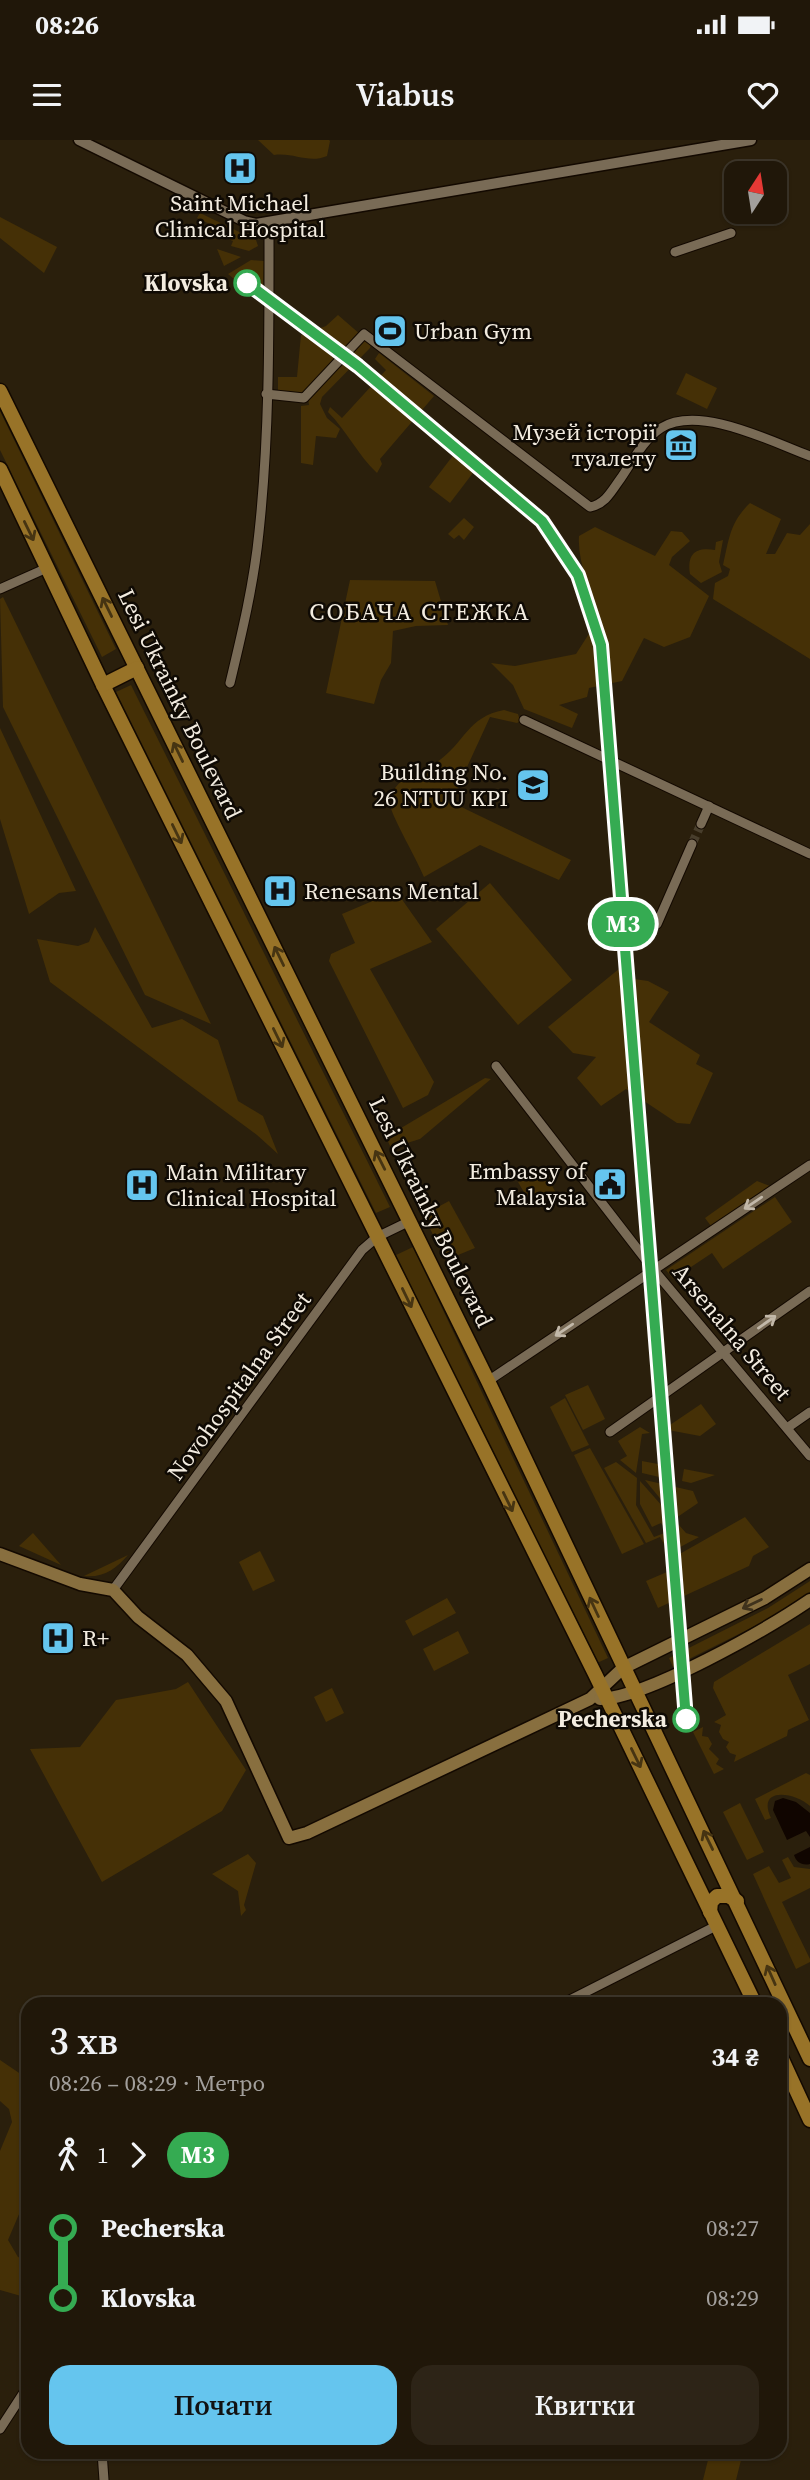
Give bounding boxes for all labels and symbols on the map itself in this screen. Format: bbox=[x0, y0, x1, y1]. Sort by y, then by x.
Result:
hospital icon: Saint Michael Clinical Hospital bbox=[221, 149, 259, 187]
north arrow bbox=[724, 161, 788, 224]
place label: Saint Michael Clinical Hospital bbox=[155, 187, 325, 245]
place label: Klovska bbox=[144, 267, 229, 299]
marker: Klovska bbox=[234, 270, 260, 296]
sports icon: Urban Gym bbox=[371, 312, 409, 350]
place label: Urban Gym bbox=[414, 315, 532, 347]
place label: Музей історії туалету bbox=[513, 416, 657, 474]
museum icon: Музей історії туалету bbox=[662, 426, 700, 464]
one-way arrow bbox=[24, 520, 37, 541]
street label: Lesi Ukrainky Boulevard bbox=[110, 583, 250, 825]
district label: СОБАЧА СТЕЖКА bbox=[309, 595, 531, 628]
one-way arrow bbox=[100, 597, 113, 618]
one-way arrow bbox=[171, 742, 184, 763]
place label: Building No. 26 NTUU KPI bbox=[374, 756, 508, 814]
school or university icon: Building No. 26 NTUU KPI bbox=[514, 766, 552, 804]
one-way arrow bbox=[170, 823, 184, 844]
hospital icon: Renesans Mental bbox=[261, 872, 299, 910]
place label: Renesans Mental bbox=[304, 875, 479, 907]
line badge: M3 bbox=[592, 901, 654, 947]
one-way arrow bbox=[271, 946, 285, 967]
one-way arrow bbox=[271, 1027, 285, 1048]
street label: Lesi Ukrainky Boulevard bbox=[361, 1091, 501, 1333]
one-way arrow bbox=[372, 1150, 386, 1171]
place label: Embassy of Malaysia bbox=[469, 1155, 588, 1213]
place label: Main Military Clinical Hospital bbox=[166, 1156, 337, 1214]
public building icon: Embassy of Malaysia bbox=[591, 1165, 629, 1203]
hospital icon: Main Military Clinical Hospital bbox=[123, 1166, 161, 1204]
one-way arrow bbox=[744, 1195, 763, 1210]
street label: Arsenalna Street bbox=[665, 1257, 799, 1408]
street label: Novohospitalna Street bbox=[160, 1285, 319, 1487]
one-way arrow bbox=[401, 1287, 415, 1308]
one-way arrow bbox=[757, 1315, 776, 1329]
one-way arrow bbox=[555, 1323, 574, 1337]
one-way arrow bbox=[502, 1491, 516, 1512]
one-way arrow bbox=[586, 1597, 600, 1618]
one-way arrow bbox=[742, 1598, 763, 1611]
hospital icon: R+ bbox=[39, 1619, 77, 1657]
place label: R+ bbox=[82, 1622, 109, 1654]
place label: Pecherska bbox=[558, 1703, 668, 1735]
marker: Pecherska bbox=[673, 1706, 699, 1732]
one-way arrow bbox=[630, 1747, 643, 1768]
one-way arrow bbox=[700, 1830, 714, 1851]
one-way arrow bbox=[764, 1965, 777, 1986]

